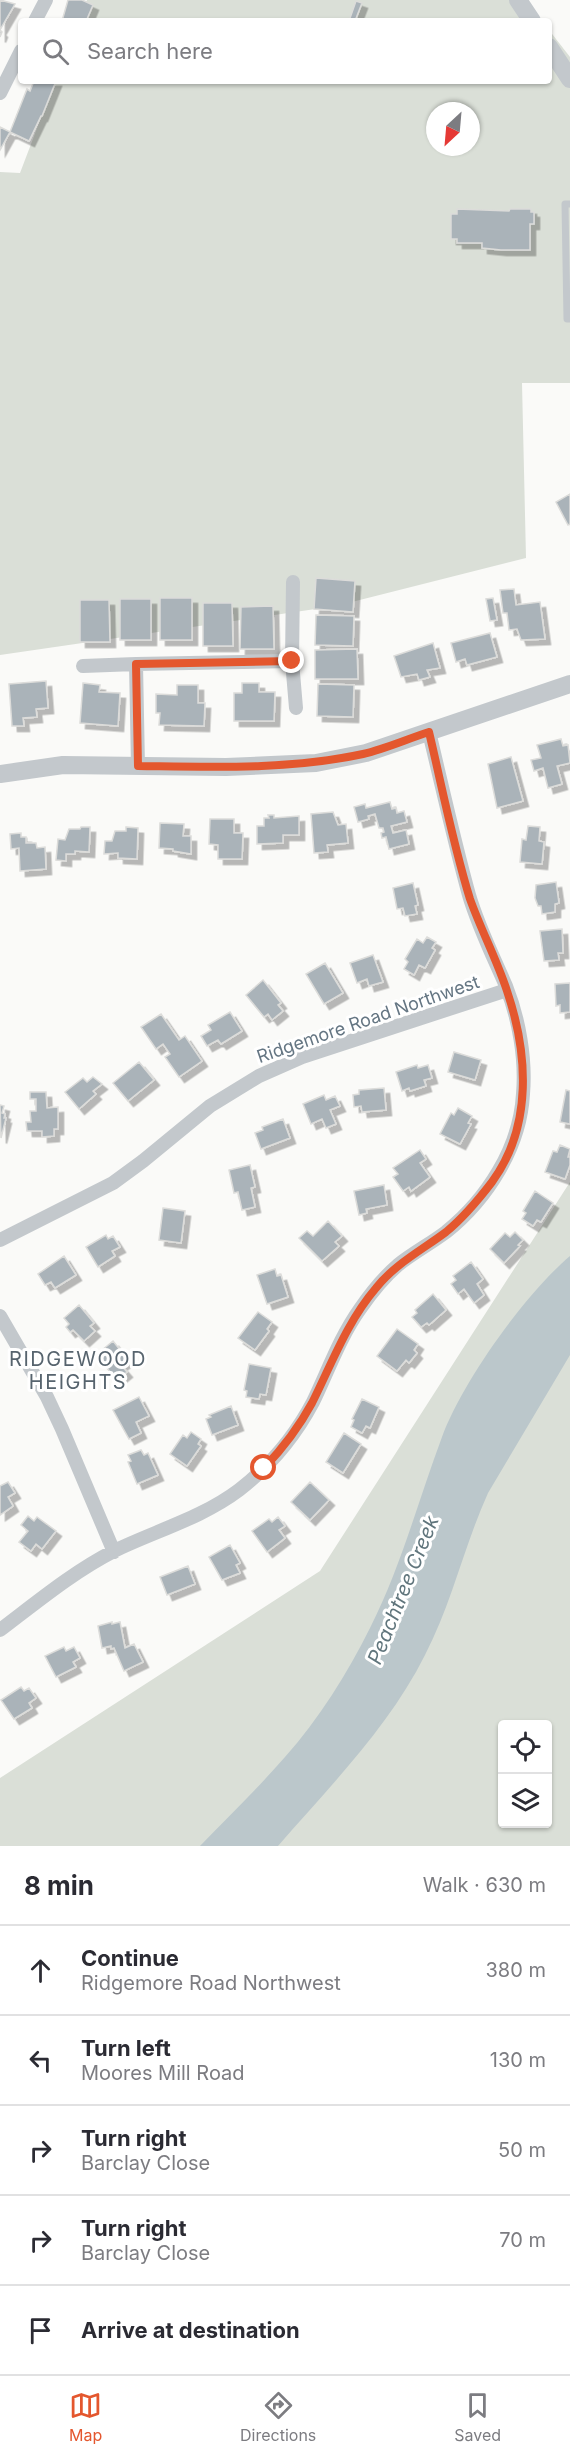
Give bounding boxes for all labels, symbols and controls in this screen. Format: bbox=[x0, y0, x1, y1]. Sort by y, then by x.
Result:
search box bbox=[18, 18, 552, 84]
icon: search bbox=[39, 35, 72, 68]
text: Search here bbox=[87, 38, 213, 64]
north arrow bbox=[426, 102, 480, 156]
route end bbox=[278, 647, 304, 673]
street label: Ridgemore Road Northwest bbox=[254, 971, 482, 1067]
district label: RIDGEWOOD HEIGHTS bbox=[9, 1347, 147, 1394]
route start bbox=[250, 1454, 276, 1480]
water label: Peachtree Creek bbox=[362, 1511, 444, 1668]
map controls bbox=[498, 1720, 552, 1828]
button: locate bbox=[498, 1720, 552, 1774]
button: layers bbox=[498, 1774, 552, 1828]
text: 8 min bbox=[24, 1870, 94, 1901]
text: Walk · 630 m bbox=[423, 1873, 546, 1897]
text: Continue bbox=[81, 1945, 179, 1971]
icon: ahead bbox=[24, 1954, 57, 1987]
text: 380 m bbox=[486, 1958, 546, 1982]
text: Ridgemore Road Northwest bbox=[81, 1971, 341, 1995]
text: Turn left bbox=[81, 2035, 171, 2061]
icon: left bbox=[24, 2044, 57, 2077]
text: 130 m bbox=[490, 2048, 546, 2072]
text: Moores Mill Road bbox=[81, 2061, 245, 2085]
text: Turn right bbox=[81, 2125, 187, 2151]
icon: right bbox=[24, 2134, 57, 2167]
text: 50 m bbox=[498, 2138, 546, 2162]
text: Barclay Close bbox=[81, 2151, 210, 2175]
text: Turn right bbox=[81, 2215, 187, 2241]
icon: right bbox=[24, 2224, 57, 2257]
text: 70 m bbox=[499, 2228, 546, 2252]
text: Barclay Close bbox=[81, 2241, 210, 2265]
icon: arrive bbox=[24, 2314, 57, 2347]
text: Arrive at destination bbox=[81, 2317, 300, 2343]
tab: Map bbox=[69, 2389, 102, 2445]
tab: Directions bbox=[240, 2389, 316, 2445]
tab: Saved bbox=[454, 2389, 501, 2445]

